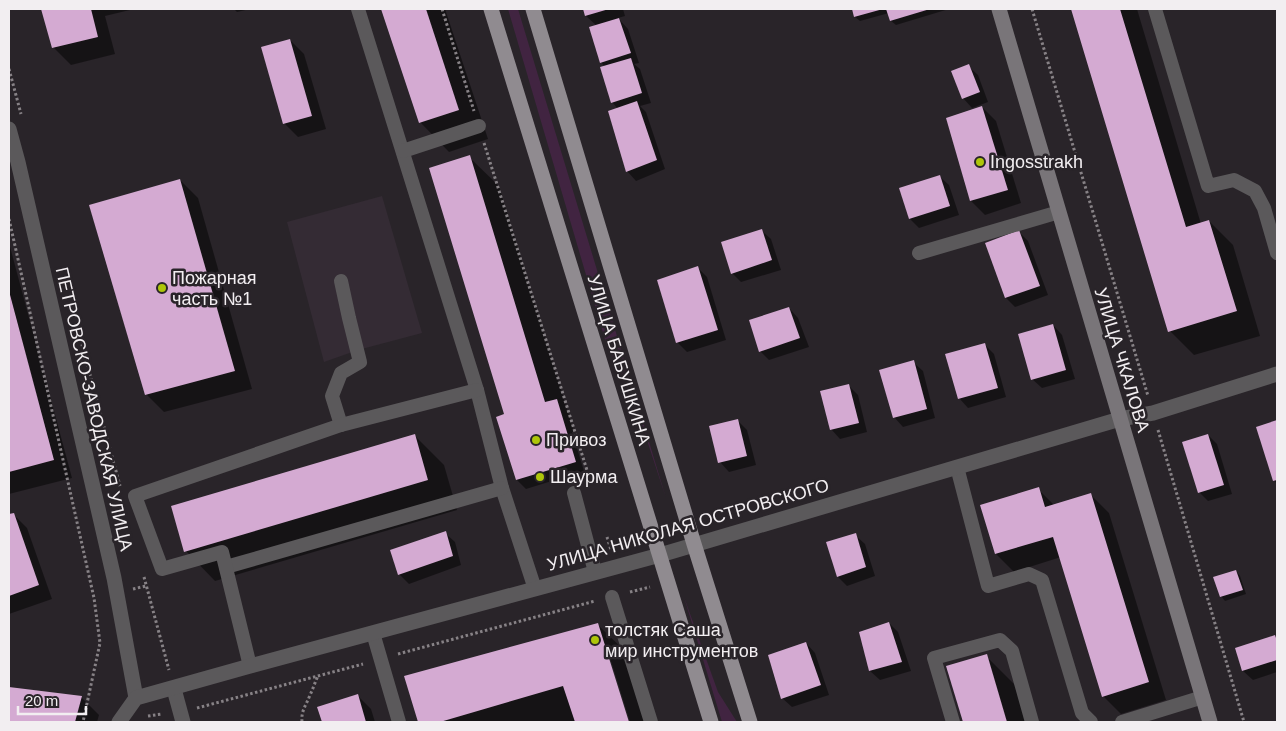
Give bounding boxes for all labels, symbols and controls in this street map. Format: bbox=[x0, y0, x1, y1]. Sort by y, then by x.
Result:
place label: Ingosstrakh bbox=[990, 152, 1083, 172]
marker: Ingosstrakh bbox=[974, 156, 986, 168]
street label: ПЕТРОВСКО-ЗАВОДСКАЯ УЛИЦА bbox=[52, 265, 136, 553]
place label: Пожарная часть №1 bbox=[172, 268, 257, 309]
street label: УЛИЦА БАБУШКИНА bbox=[584, 272, 654, 448]
marker: Пожарная часть №1 bbox=[156, 282, 168, 294]
street label: УЛИЦА ЧКАЛОВА bbox=[1091, 285, 1153, 435]
place label: Привоз bbox=[546, 430, 606, 450]
marker: Привоз bbox=[530, 434, 542, 446]
place label: Шаурма bbox=[550, 467, 618, 487]
marker: Шаурма bbox=[534, 471, 546, 483]
street label: УЛИЦА НИКОЛАЯ ОСТРОВСКОГО bbox=[545, 475, 831, 575]
place label: толстяк Саша мир инструментов bbox=[605, 620, 758, 661]
marker: толстяк Саша мир инструментов bbox=[589, 634, 601, 646]
scale bar bbox=[18, 684, 85, 716]
text: 20 m bbox=[25, 692, 58, 709]

